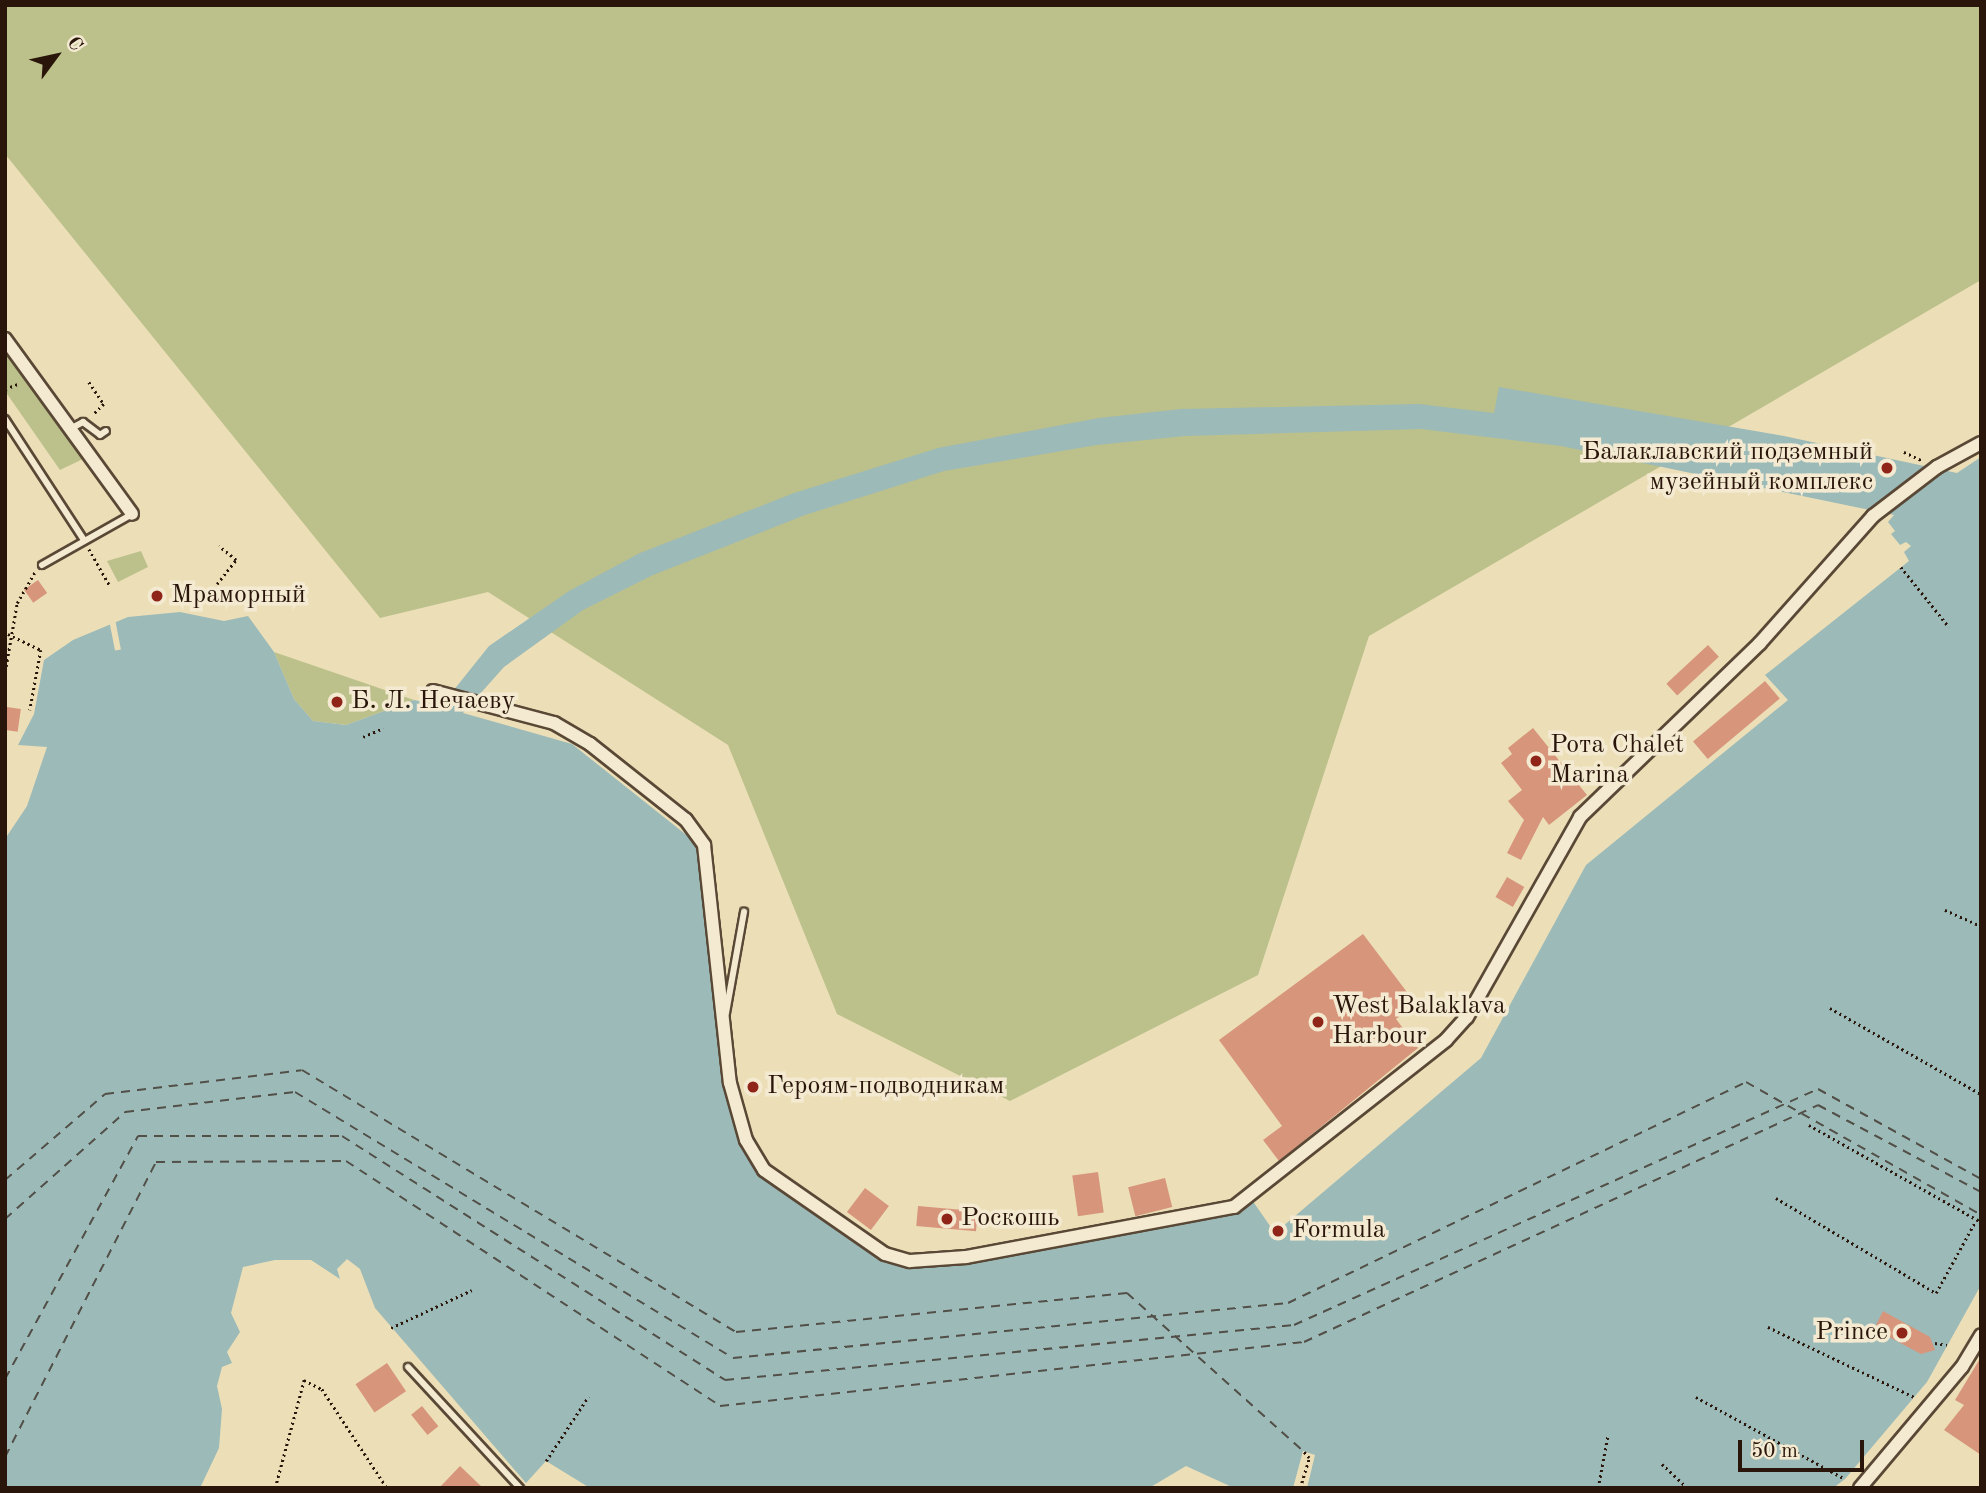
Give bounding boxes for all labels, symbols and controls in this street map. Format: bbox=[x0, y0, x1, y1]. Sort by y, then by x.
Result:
north arrow bbox=[21, 21, 91, 91]
text: С bbox=[63, 34, 85, 55]
place label: Балаклавский подземный музейный комплекс bbox=[1582, 437, 1873, 498]
marker: Балаклавский подземный музейный комплекс bbox=[1879, 460, 1895, 476]
place label: Мраморный bbox=[171, 580, 306, 612]
marker: Мраморный bbox=[149, 588, 165, 604]
place label: Б. Л. Нечаеву bbox=[351, 686, 515, 718]
marker: Б. Л. Нечаеву bbox=[329, 694, 345, 710]
place label: Рота Chalet Marina bbox=[1550, 730, 1684, 792]
marker: Рота Chalet Marina bbox=[1528, 753, 1544, 769]
place label: West Balaklava Harbour bbox=[1332, 991, 1506, 1052]
marker: West Balaklava Harbour bbox=[1310, 1014, 1326, 1030]
place label: Героям-подводникам bbox=[767, 1071, 1004, 1103]
marker: Героям-подводникам bbox=[745, 1079, 761, 1095]
place label: Роскошь bbox=[961, 1203, 1059, 1235]
marker: Роскошь bbox=[939, 1211, 955, 1227]
place label: Formula bbox=[1292, 1215, 1386, 1247]
marker: Formula bbox=[1270, 1223, 1286, 1239]
place label: Prince bbox=[1815, 1317, 1888, 1349]
marker: Prince bbox=[1894, 1325, 1910, 1341]
scale bar bbox=[1741, 1426, 1867, 1470]
text: 50 m bbox=[1751, 1441, 1798, 1462]

